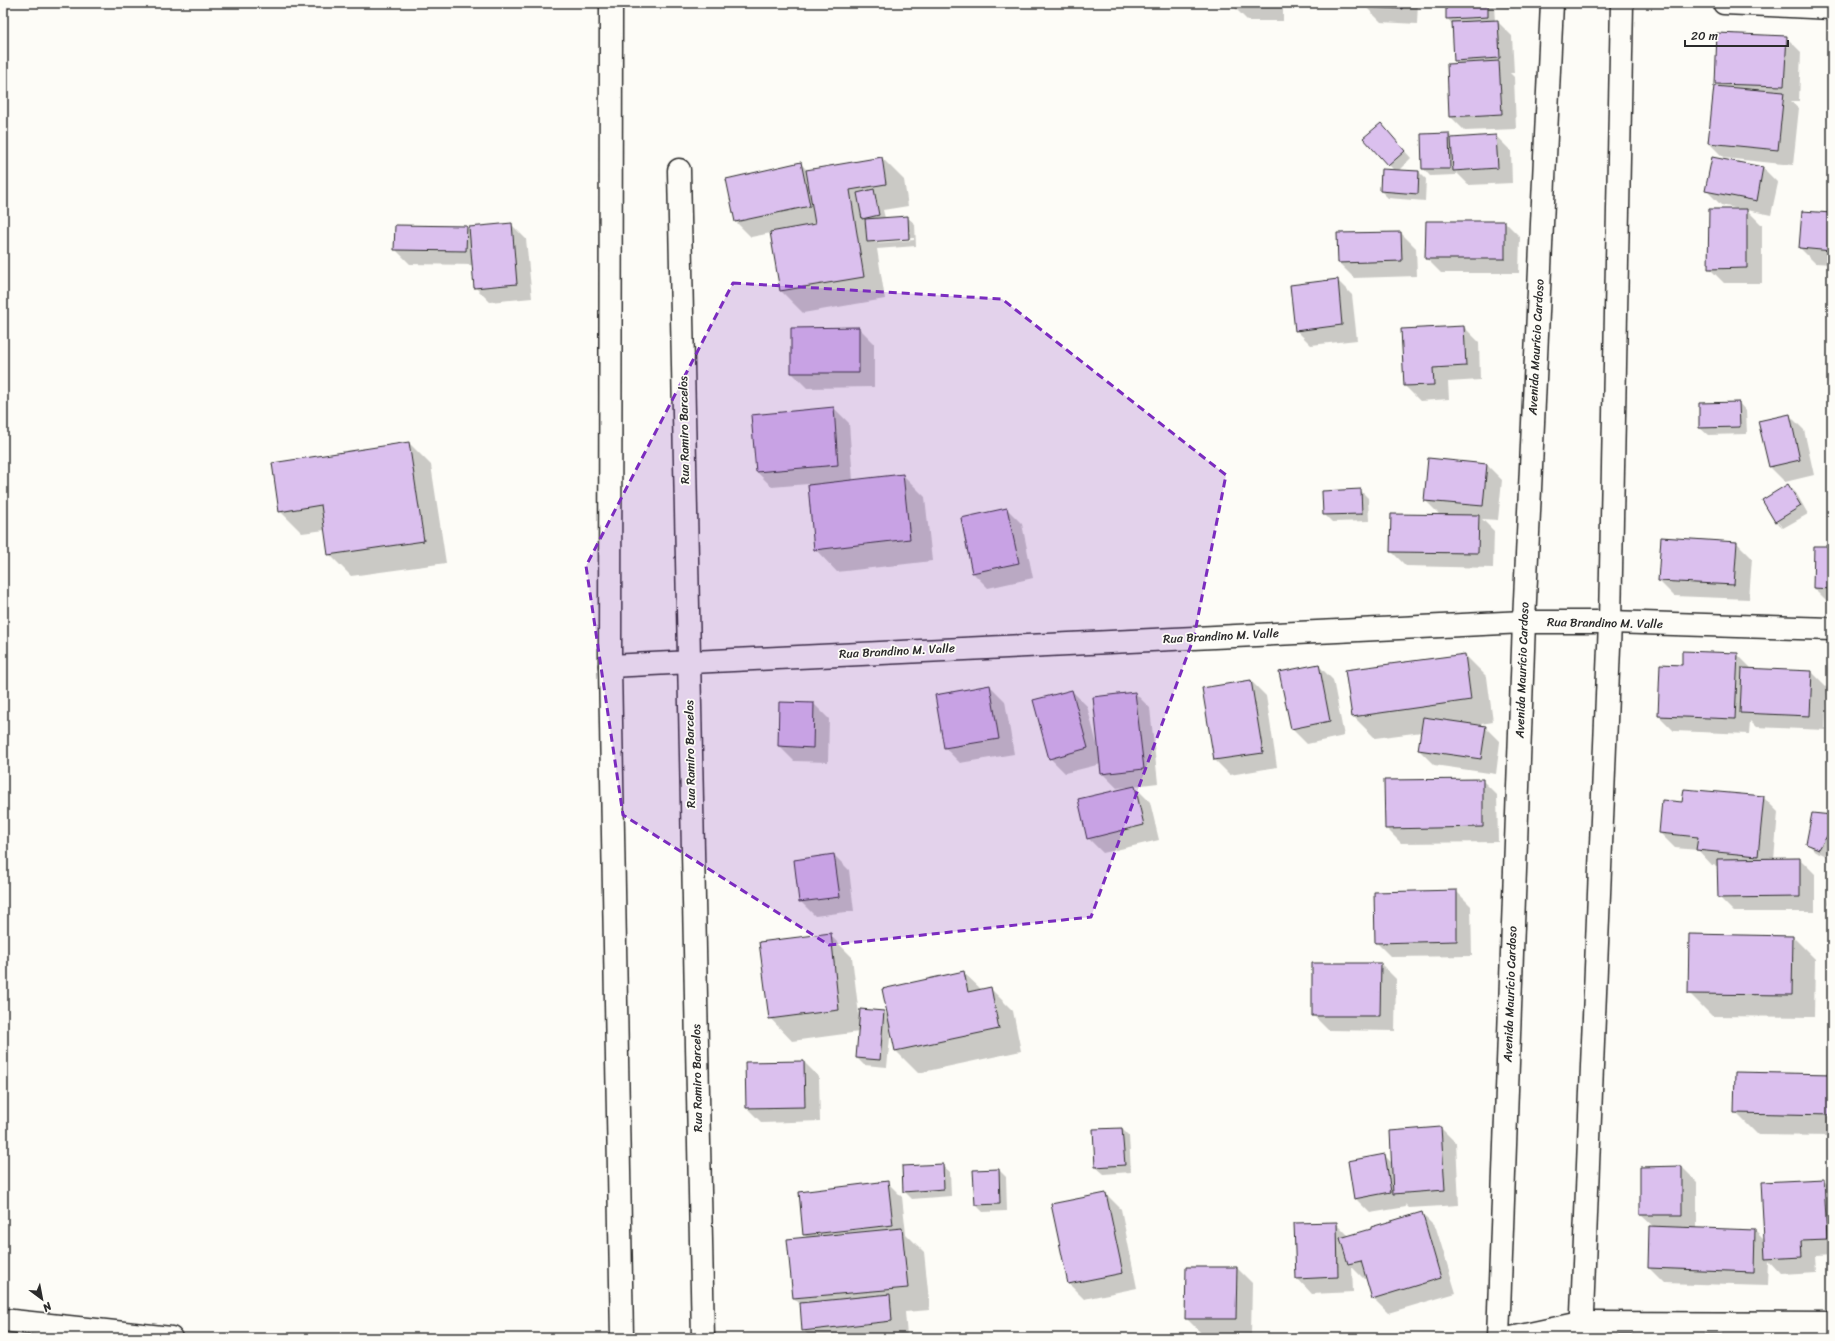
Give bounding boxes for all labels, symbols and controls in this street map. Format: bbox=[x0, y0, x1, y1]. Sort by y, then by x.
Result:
scale bar bbox=[1685, 22, 1788, 48]
text: 20 m bbox=[1691, 25, 1718, 47]
street label: Avenida Maurício Cardoso bbox=[1521, 278, 1551, 417]
street label: Rua Ramiro Barcelos bbox=[672, 376, 696, 484]
street label: Avenida Maurício Cardoso bbox=[1509, 602, 1535, 739]
street label: Rua Brandino M. Valle bbox=[1547, 611, 1663, 635]
street label: Rua Brandino M. Valle bbox=[1163, 622, 1279, 650]
street label: Rua Brandino M. Valle bbox=[839, 637, 955, 665]
street label: Rua Ramiro Barcelos bbox=[678, 700, 702, 808]
street label: Avenida Maurício Cardoso bbox=[1497, 926, 1523, 1063]
street label: Rua Ramiro Barcelos bbox=[685, 1024, 709, 1132]
north arrow bbox=[22, 1279, 62, 1319]
text: N bbox=[38, 1296, 56, 1317]

